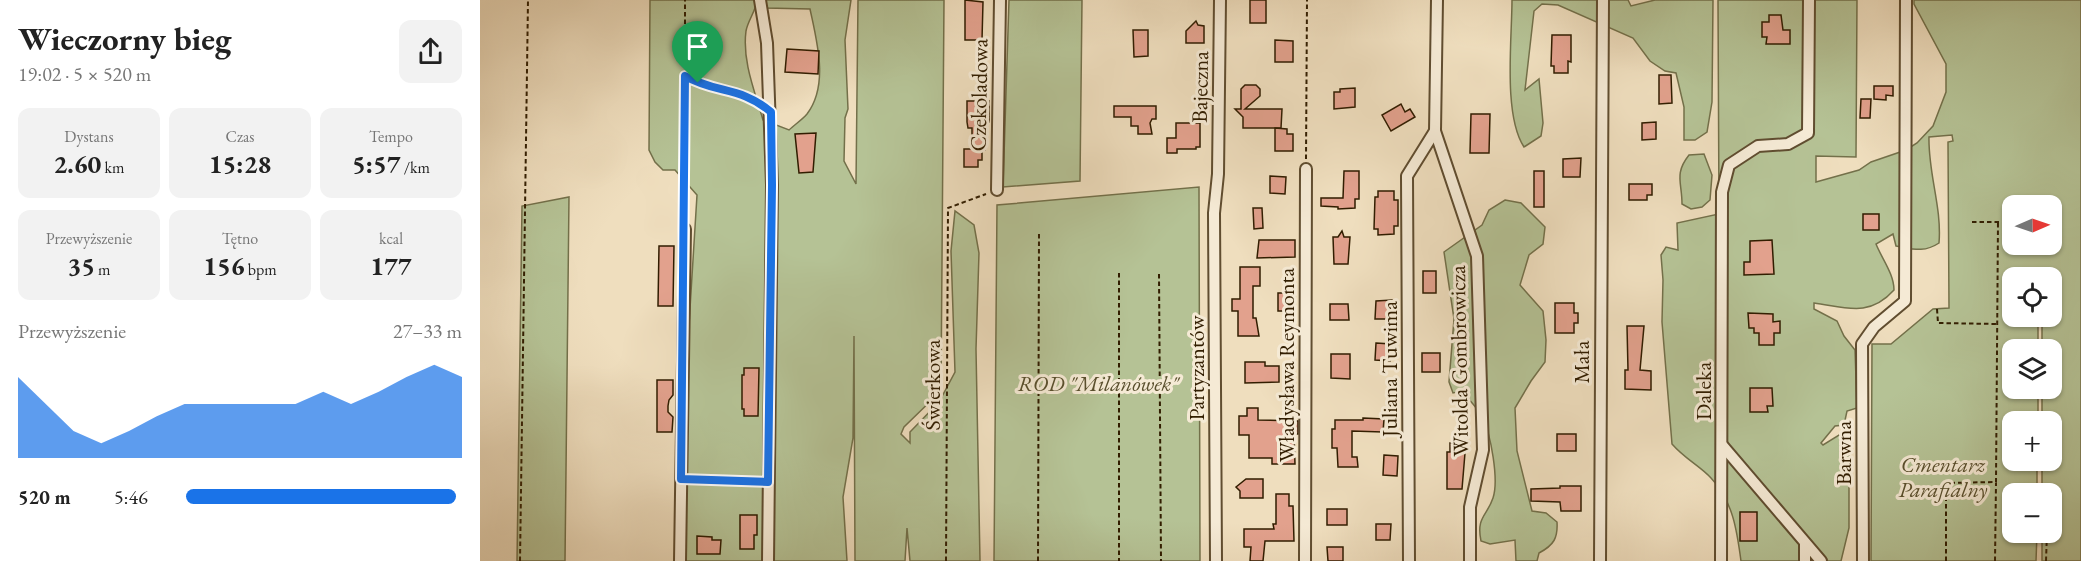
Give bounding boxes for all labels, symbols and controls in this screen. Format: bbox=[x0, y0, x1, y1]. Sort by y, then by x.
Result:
text: Wieczorny bieg bbox=[18, 17, 232, 60]
button: share bbox=[399, 20, 462, 83]
pin bbox=[672, 21, 723, 83]
icon: arrive bbox=[681, 30, 714, 63]
street label: Czekoladowa bbox=[964, 38, 994, 152]
street label: Bajeczna bbox=[1185, 51, 1215, 123]
text: 19:02 · 5 × 520 m bbox=[18, 61, 151, 87]
text: Dystans bbox=[64, 126, 114, 147]
text: Czas bbox=[226, 126, 254, 147]
text: Tempo bbox=[369, 126, 413, 147]
text: 2.60 bbox=[54, 147, 101, 181]
text: 15:28 bbox=[209, 147, 271, 181]
text: 5:57 bbox=[352, 147, 401, 181]
text: km bbox=[101, 157, 124, 178]
text: /km bbox=[401, 157, 430, 178]
north arrow bbox=[2002, 195, 2062, 255]
map controls bbox=[2002, 195, 2062, 543]
text: Przewyższenie bbox=[46, 228, 132, 249]
text: Tętno bbox=[222, 228, 258, 249]
text: kcal bbox=[379, 228, 403, 249]
text: 35 bbox=[67, 249, 95, 283]
text: 156 bbox=[203, 249, 245, 283]
text: 177 bbox=[370, 249, 412, 283]
text: m bbox=[95, 259, 111, 280]
text: bpm bbox=[245, 259, 277, 280]
street label: Witolda Gombrowicza bbox=[1443, 265, 1475, 457]
street label: Władysława Reymonta bbox=[1272, 267, 1301, 462]
button: locate bbox=[2002, 267, 2062, 327]
street label: Juliana Tuwima bbox=[1375, 301, 1404, 439]
street label: Partyzantów bbox=[1182, 315, 1211, 420]
text: Przewyższenie bbox=[18, 318, 126, 344]
text: 27–33 m bbox=[393, 318, 462, 344]
street label: Świerkowa bbox=[918, 339, 947, 431]
button: layers bbox=[2002, 339, 2062, 399]
street label: Mała bbox=[1567, 340, 1596, 384]
street label: Daleka bbox=[1689, 362, 1718, 420]
park label: ROD "Milanówek" bbox=[1018, 369, 1181, 398]
button: + bbox=[2002, 411, 2062, 471]
street label: Barwna bbox=[1829, 421, 1858, 485]
park label: Cmentarz Parafialny bbox=[1898, 450, 1988, 504]
button: − bbox=[2002, 483, 2062, 543]
text: 520 m bbox=[18, 484, 71, 510]
text: 5:46 bbox=[114, 484, 148, 510]

